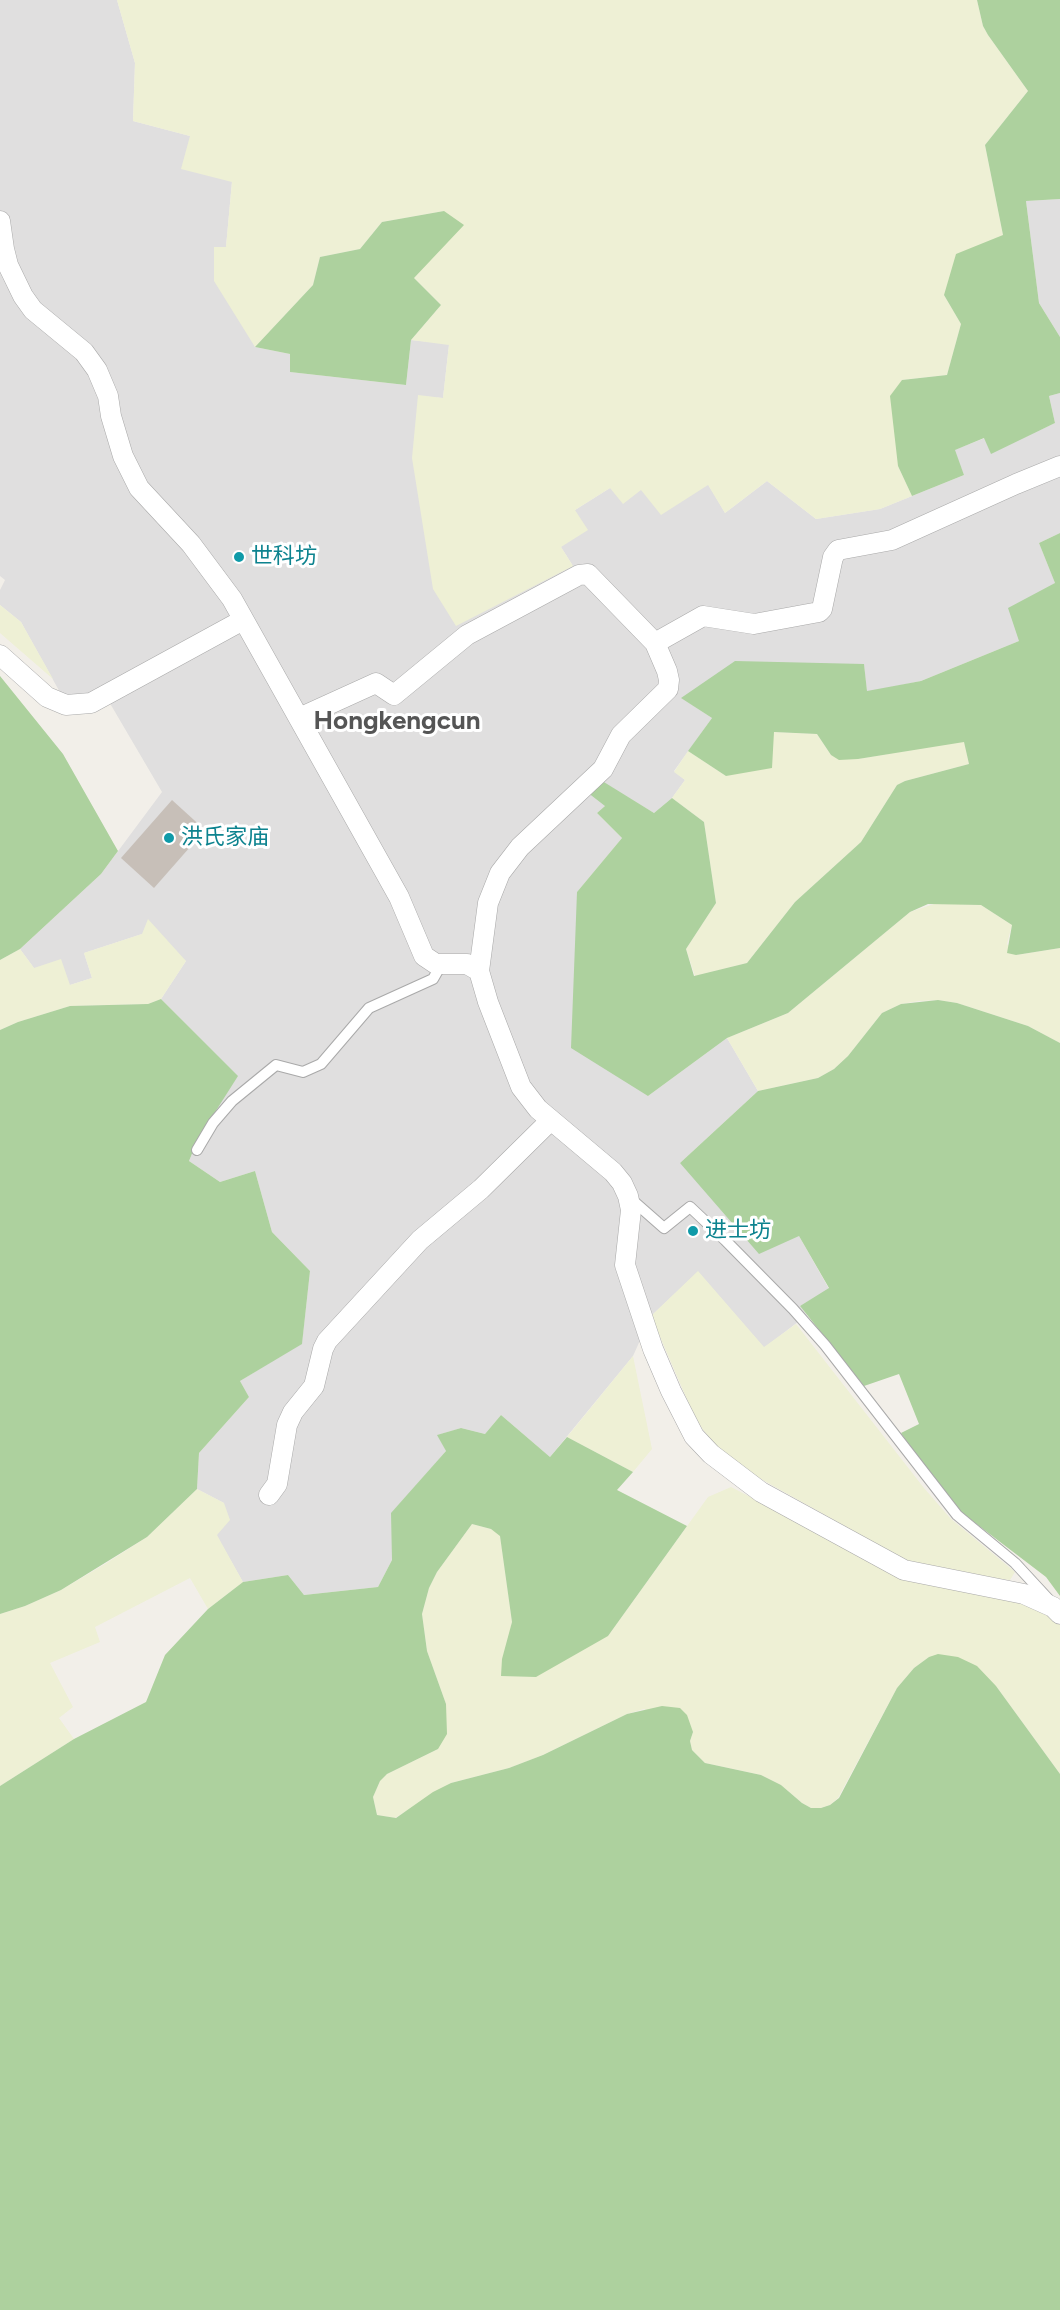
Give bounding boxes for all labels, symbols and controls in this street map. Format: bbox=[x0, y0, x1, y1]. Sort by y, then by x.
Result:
place label: 世科坊 bbox=[251, 544, 317, 570]
marker: 世科坊 bbox=[232, 550, 246, 564]
district label: Hongkengcun bbox=[314, 705, 480, 737]
place label: 洪氏家庙 bbox=[181, 825, 269, 851]
marker: 洪氏家庙 bbox=[162, 831, 176, 845]
place label: 进士坊 bbox=[705, 1218, 771, 1244]
marker: 进士坊 bbox=[686, 1224, 700, 1238]

